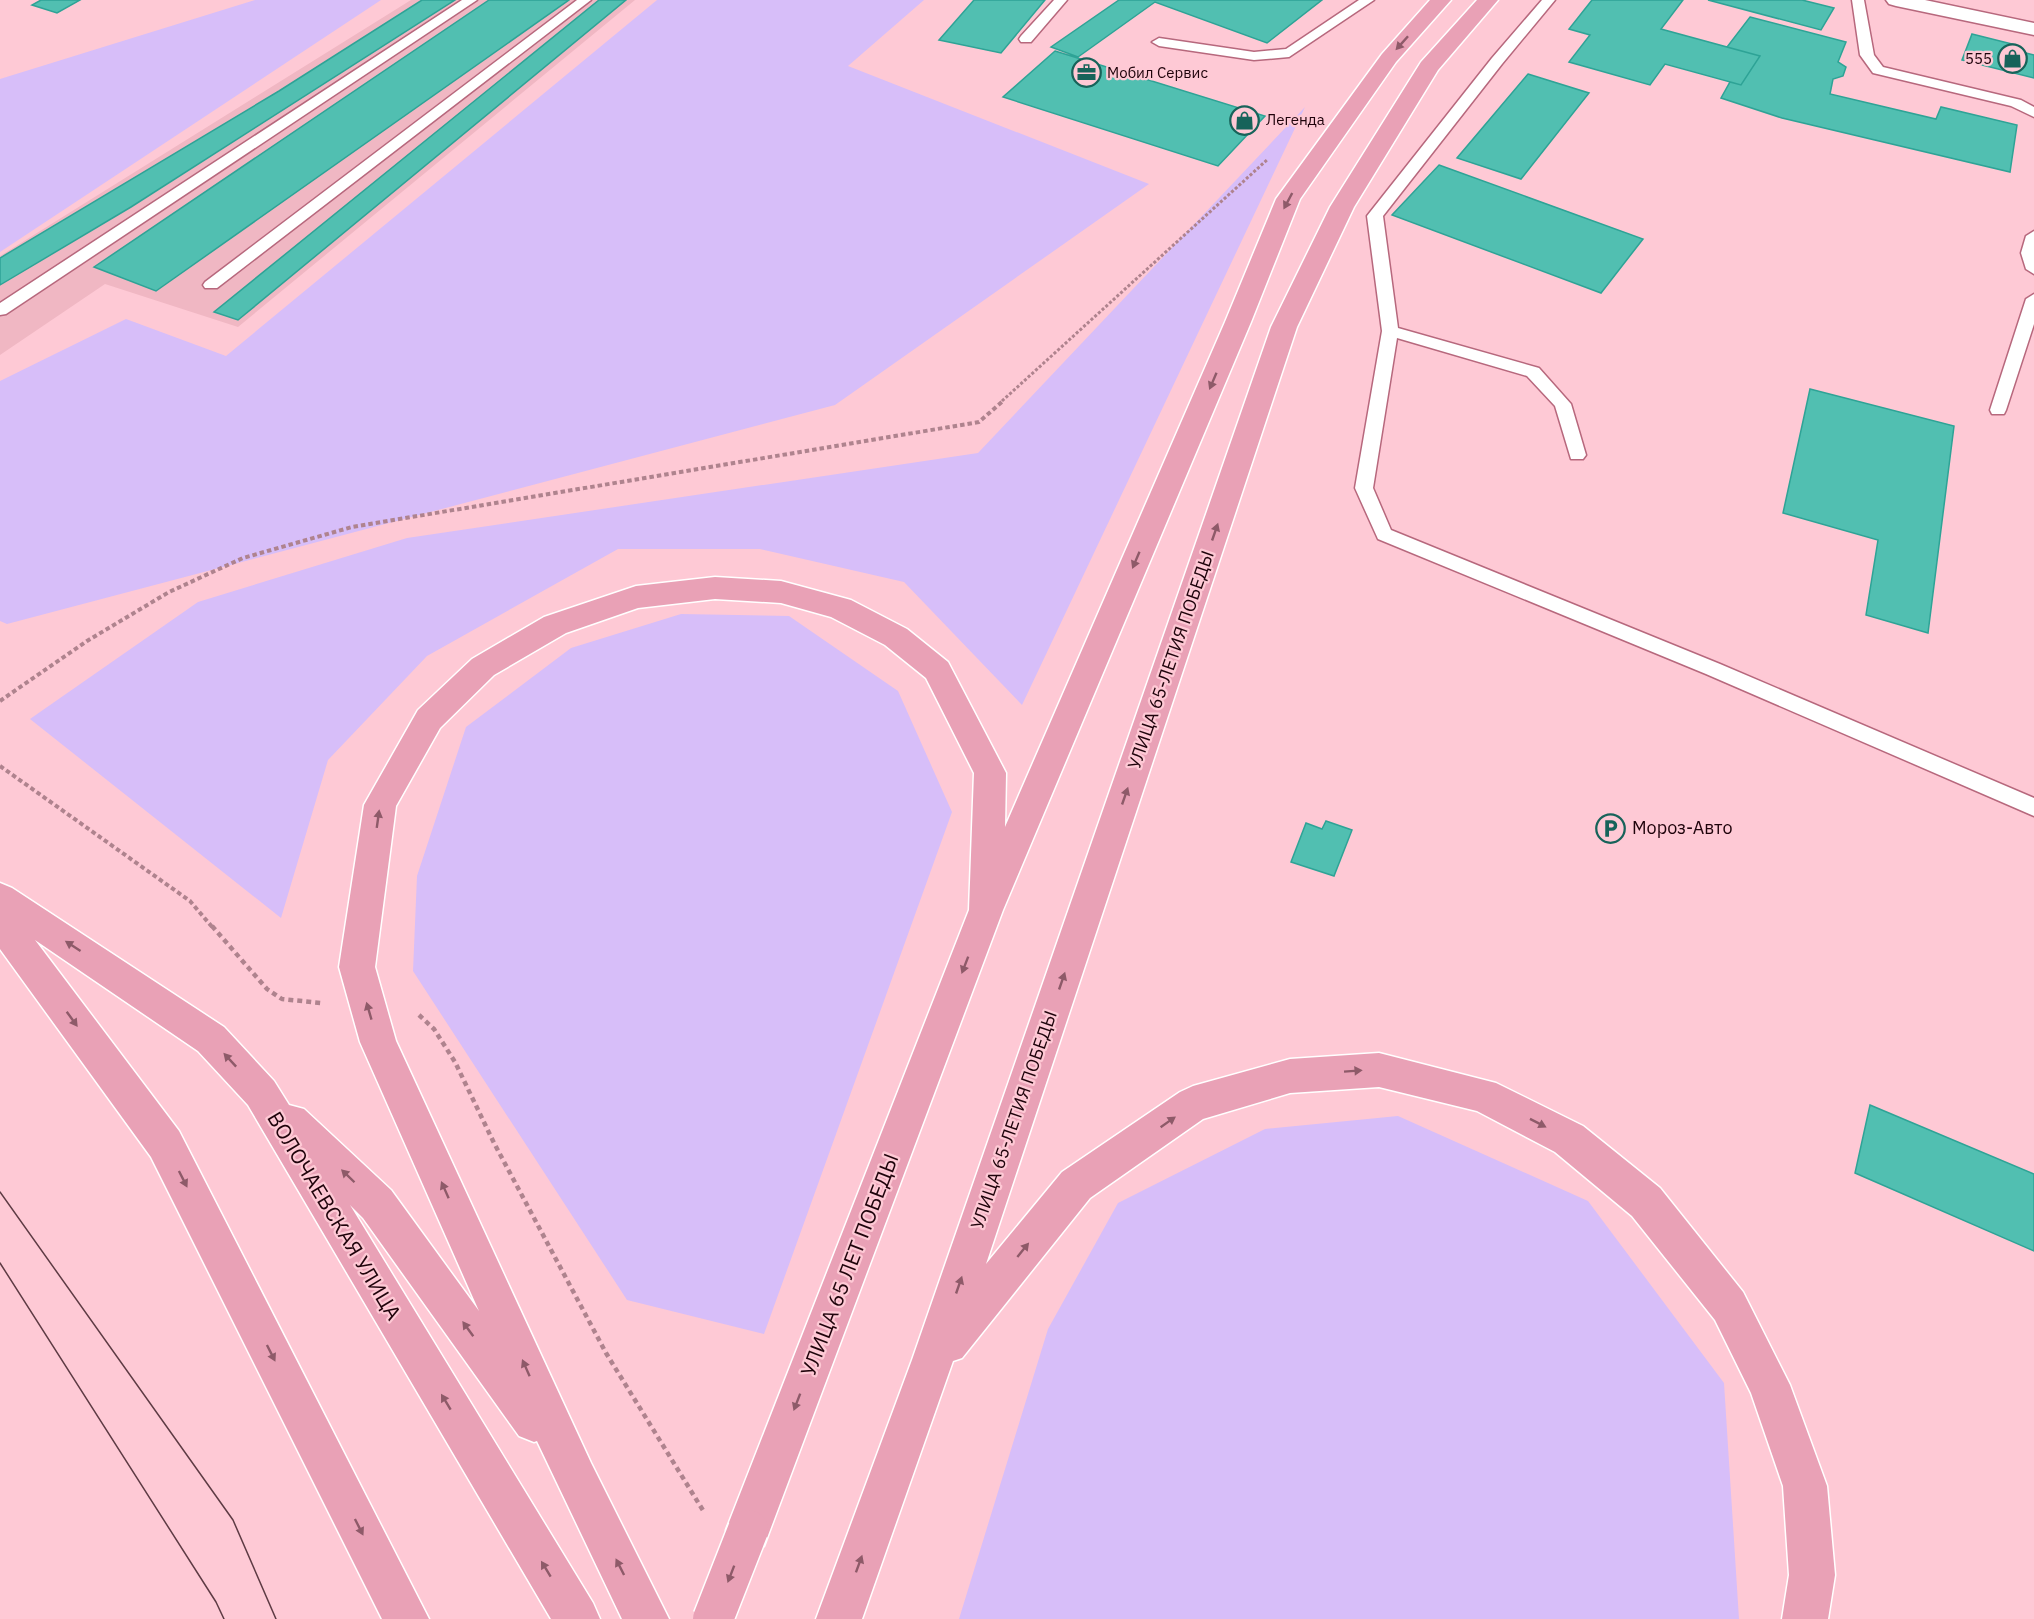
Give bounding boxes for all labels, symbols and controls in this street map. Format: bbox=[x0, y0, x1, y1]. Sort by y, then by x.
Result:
one-way arrow bbox=[1395, 36, 1409, 51]
shop icon: 555 bbox=[1997, 43, 2029, 75]
place label: 555 bbox=[1965, 49, 1992, 68]
office icon: Мобил Сервис bbox=[1070, 57, 1102, 89]
place label: Мобил Сервис bbox=[1107, 63, 1208, 82]
shop icon: Легенда bbox=[1229, 104, 1261, 136]
place label: Легенда bbox=[1266, 110, 1325, 129]
one-way arrow bbox=[1283, 193, 1293, 210]
one-way arrow bbox=[1208, 372, 1217, 390]
one-way arrow bbox=[1210, 523, 1220, 541]
street label: УЛИЦА 65-ЛЕТИЯ ПОБЕДЫ bbox=[1122, 547, 1219, 772]
one-way arrow bbox=[1131, 551, 1140, 569]
one-way arrow bbox=[1120, 787, 1130, 805]
one-way arrow bbox=[373, 809, 382, 828]
parking icon: Мороз-Авто bbox=[1595, 812, 1627, 844]
place label: Мороз-Авто bbox=[1632, 816, 1732, 839]
one-way arrow bbox=[65, 940, 81, 952]
one-way arrow bbox=[960, 956, 969, 974]
one-way arrow bbox=[1058, 972, 1067, 990]
one-way arrow bbox=[364, 1002, 373, 1020]
street label: УЛИЦА 65-ЛЕТИЯ ПОБЕДЫ bbox=[965, 1007, 1062, 1232]
one-way arrow bbox=[66, 1011, 78, 1027]
one-way arrow bbox=[224, 1053, 237, 1068]
one-way arrow bbox=[1343, 1067, 1362, 1076]
street label: ВОЛОЧАЕВСКАЯ УЛИЦА bbox=[261, 1106, 408, 1325]
one-way arrow bbox=[1159, 1116, 1175, 1128]
one-way arrow bbox=[1529, 1119, 1546, 1128]
street label: УЛИЦА 65 ЛЕТ ПОБЕДЫ bbox=[794, 1149, 905, 1380]
one-way arrow bbox=[340, 1169, 355, 1183]
one-way arrow bbox=[178, 1171, 187, 1188]
one-way arrow bbox=[441, 1182, 450, 1199]
one-way arrow bbox=[1016, 1243, 1029, 1258]
one-way arrow bbox=[954, 1276, 964, 1294]
one-way arrow bbox=[462, 1321, 474, 1337]
one-way arrow bbox=[266, 1345, 276, 1362]
one-way arrow bbox=[521, 1359, 530, 1376]
one-way arrow bbox=[441, 1393, 451, 1410]
one-way arrow bbox=[792, 1393, 802, 1411]
one-way arrow bbox=[355, 1518, 364, 1535]
one-way arrow bbox=[855, 1555, 864, 1573]
one-way arrow bbox=[615, 1558, 625, 1575]
one-way arrow bbox=[541, 1561, 552, 1577]
one-way arrow bbox=[726, 1566, 736, 1584]

